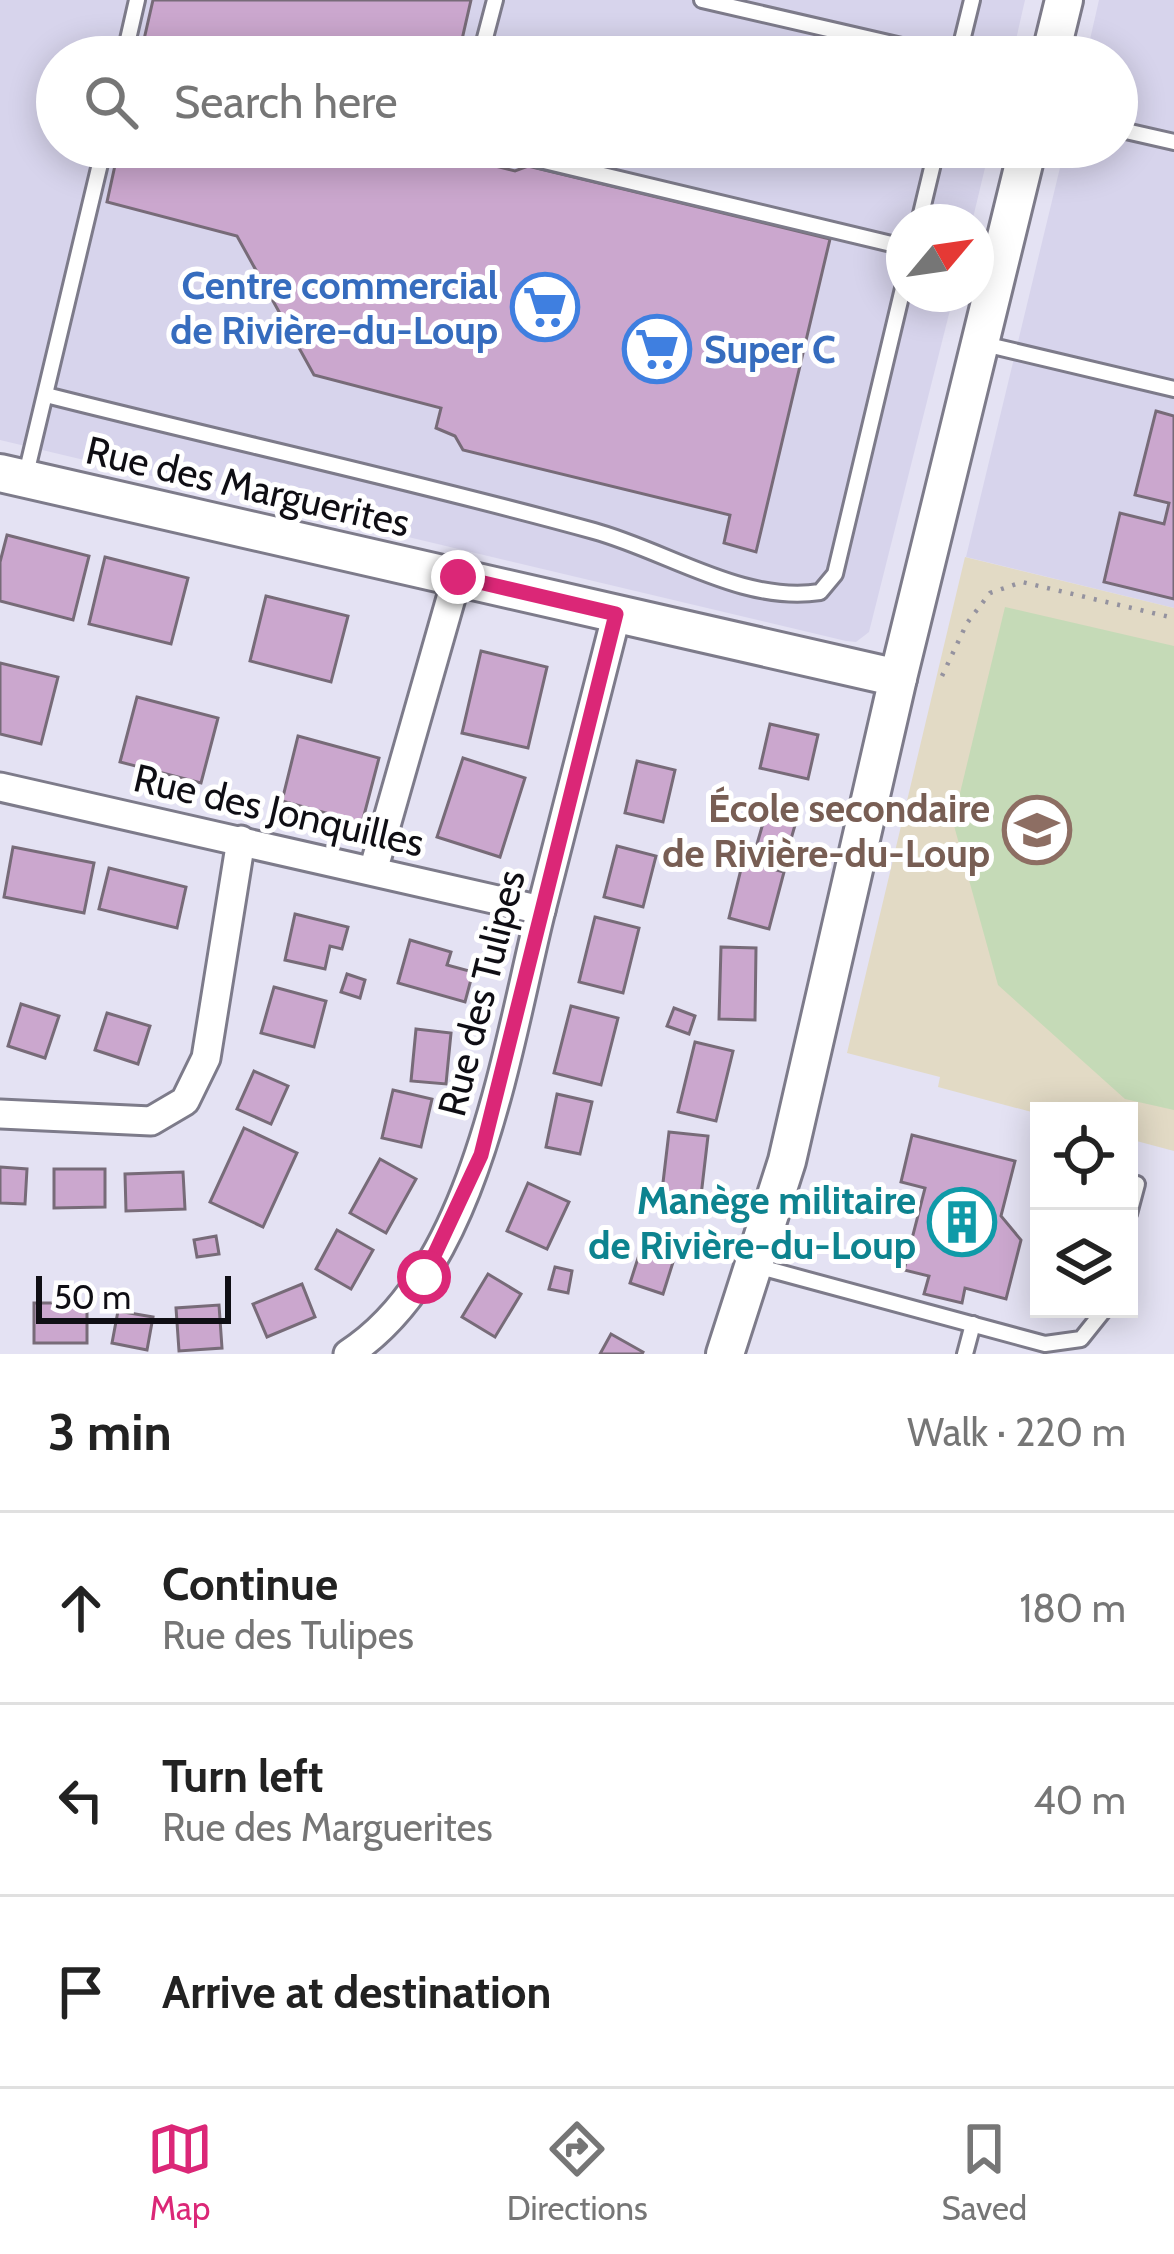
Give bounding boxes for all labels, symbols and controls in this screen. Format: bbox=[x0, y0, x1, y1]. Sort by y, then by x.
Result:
search box bbox=[36, 36, 1138, 168]
icon: search bbox=[78, 69, 144, 135]
text: Search here bbox=[174, 75, 398, 129]
north arrow bbox=[886, 204, 994, 312]
place label: Centre commercial de Rivière-du-Loup bbox=[170, 261, 498, 354]
supermarket icon: Centre commercial de Rivière-du-Loup bbox=[510, 272, 580, 342]
supermarket icon: Super C bbox=[622, 314, 692, 384]
place label: Super C bbox=[704, 325, 836, 373]
street label: Rue des Marguerites bbox=[82, 425, 414, 547]
route end bbox=[431, 550, 485, 604]
street label: Rue des Jonquilles bbox=[129, 753, 429, 867]
place label: École secondaire de Rivière-du-Loup bbox=[662, 784, 990, 877]
school or university icon: École secondaire de Rivière-du-Loup bbox=[1002, 795, 1072, 865]
street label: Rue des Tulipes bbox=[427, 865, 535, 1121]
map controls bbox=[1030, 1102, 1138, 1318]
button: locate bbox=[1030, 1102, 1138, 1210]
place label: Manège militaire de Rivière-du-Loup bbox=[588, 1176, 916, 1269]
building icon: Manège militaire de Rivière-du-Loup bbox=[927, 1187, 997, 1257]
button: layers bbox=[1030, 1210, 1138, 1318]
route start bbox=[397, 1250, 451, 1304]
scale bar bbox=[36, 1270, 231, 1323]
text: 50 m bbox=[54, 1277, 131, 1317]
text: 3 min bbox=[48, 1401, 172, 1463]
text: Walk · 220 m bbox=[907, 1408, 1126, 1456]
text: Continue bbox=[162, 1557, 338, 1611]
icon: ahead bbox=[48, 1575, 114, 1641]
text: 180 m bbox=[1019, 1584, 1126, 1632]
text: Rue des Tulipes bbox=[162, 1611, 414, 1659]
text: Turn left bbox=[162, 1749, 324, 1803]
icon: left bbox=[48, 1767, 114, 1833]
text: 40 m bbox=[1033, 1776, 1126, 1824]
text: Rue des Marguerites bbox=[162, 1803, 493, 1851]
icon: arrive bbox=[48, 1959, 114, 2025]
text: Arrive at destination bbox=[162, 1965, 551, 2019]
tab: Map bbox=[147, 2116, 213, 2228]
tab: Directions bbox=[507, 2116, 648, 2228]
tab: Saved bbox=[941, 2116, 1027, 2228]

